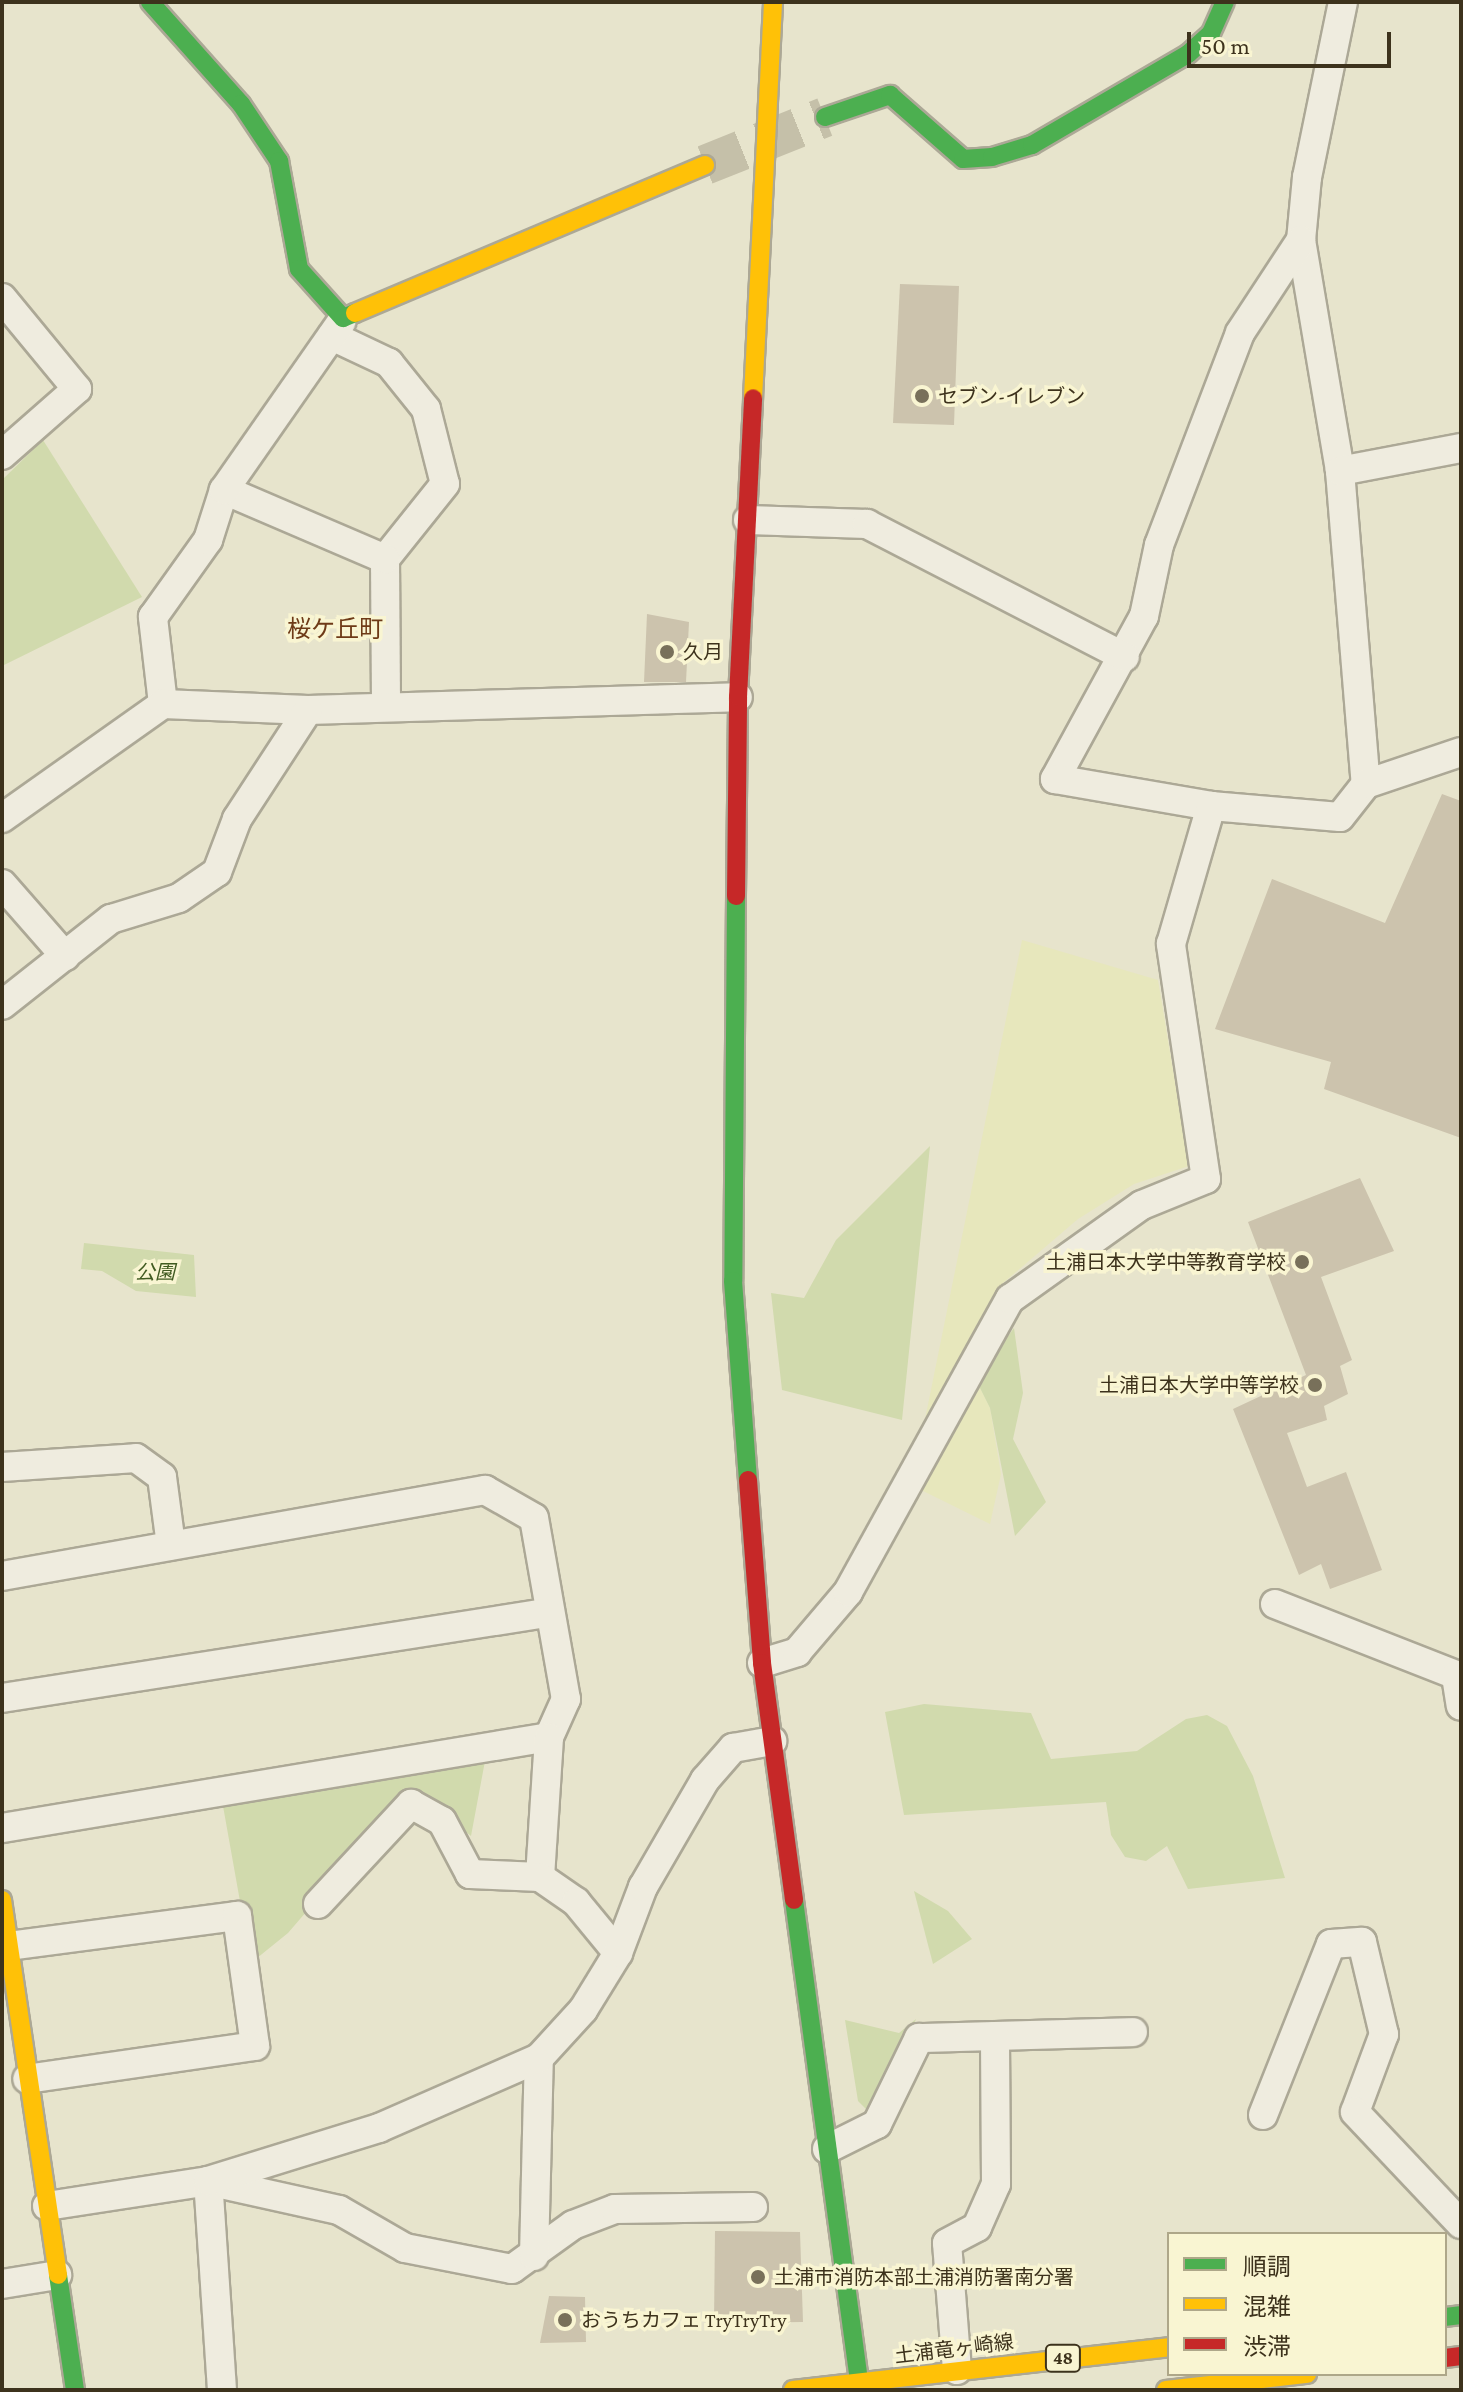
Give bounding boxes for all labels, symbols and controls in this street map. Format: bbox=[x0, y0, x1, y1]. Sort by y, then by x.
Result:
scale bar bbox=[1191, 16, 1395, 66]
text: 50 m bbox=[1201, 32, 1250, 59]
place label: セブン-イレブン bbox=[938, 384, 1085, 408]
marker: セブン-イレブン bbox=[913, 387, 931, 405]
district label: 桜ケ丘町 bbox=[287, 615, 383, 643]
place label: 久月 bbox=[683, 640, 723, 664]
marker: 久月 bbox=[658, 643, 676, 661]
place label: 土浦日本大学中等教育学校 bbox=[1046, 1250, 1286, 1274]
marker: 土浦日本大学中等教育学校 bbox=[1293, 1253, 1311, 1271]
park label: 公園 bbox=[135, 1260, 175, 1284]
place label: 土浦日本大学中等学校 bbox=[1099, 1373, 1299, 1397]
marker: 土浦日本大学中等学校 bbox=[1306, 1376, 1324, 1394]
legend bbox=[1167, 2232, 1447, 2376]
text: 順調 bbox=[1243, 2253, 1291, 2280]
place label: 土浦市消防本部土浦消防署南分署 bbox=[774, 2265, 1074, 2289]
marker: 土浦市消防本部土浦消防署南分署 bbox=[749, 2268, 767, 2286]
text: 混雑 bbox=[1243, 2293, 1291, 2320]
place label: おうちカフェ TryTryTry bbox=[581, 2308, 786, 2332]
marker: おうちカフェ TryTryTry bbox=[556, 2311, 574, 2329]
street label: 土浦竜ヶ崎線 bbox=[893, 2330, 1015, 2368]
text: 渋滞 bbox=[1243, 2333, 1291, 2360]
road number: 48 bbox=[1043, 2344, 1083, 2372]

